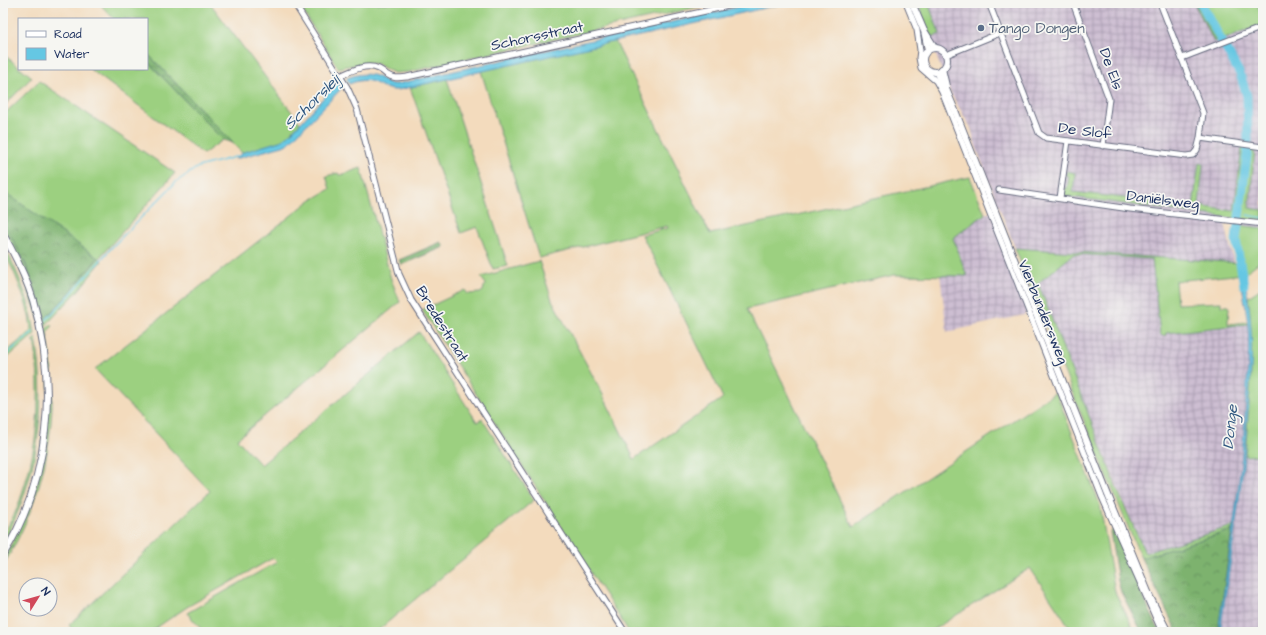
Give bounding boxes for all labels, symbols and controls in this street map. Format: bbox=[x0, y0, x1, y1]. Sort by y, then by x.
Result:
street label: Schorsstraat bbox=[489, 16, 585, 56]
legend bbox=[18, 18, 148, 70]
place label: Tango Dongen bbox=[989, 18, 1085, 40]
marker: Tango Dongen bbox=[976, 23, 986, 33]
text: Road bbox=[54, 26, 82, 43]
street label: De Els bbox=[1094, 45, 1128, 93]
text: Water bbox=[54, 46, 90, 63]
water label: Schorsleij bbox=[279, 68, 347, 134]
street label: De Slof bbox=[1057, 117, 1113, 145]
street label: Daniëlsweg bbox=[1125, 185, 1201, 216]
street label: Vierbundersweg bbox=[1012, 257, 1074, 368]
street label: Bredestraat bbox=[410, 282, 474, 366]
water label: Donge bbox=[1217, 402, 1244, 450]
north arrow bbox=[18, 577, 58, 617]
text: N bbox=[38, 584, 54, 599]

